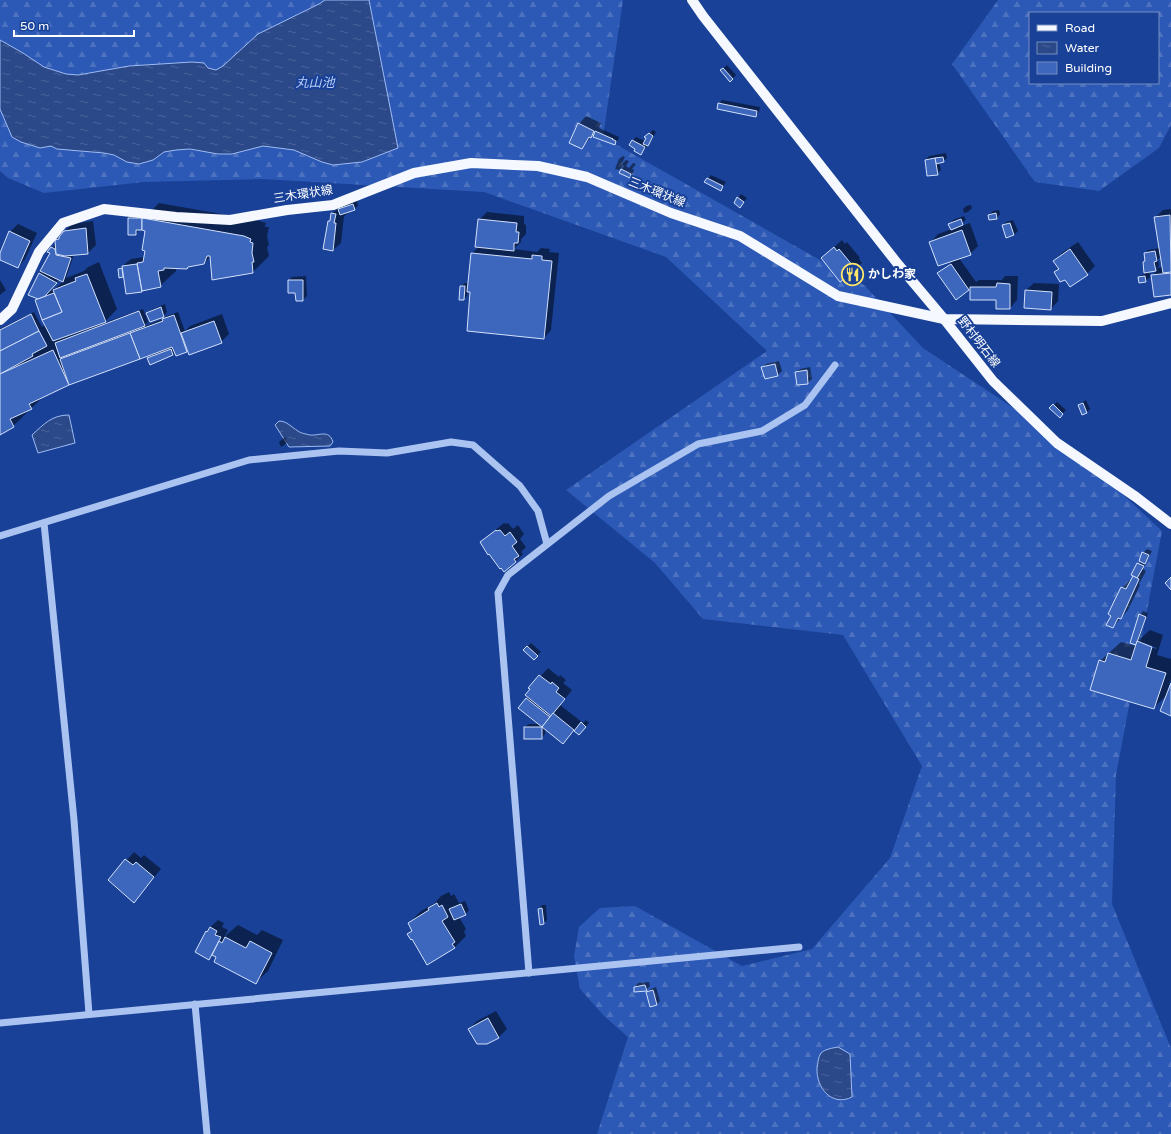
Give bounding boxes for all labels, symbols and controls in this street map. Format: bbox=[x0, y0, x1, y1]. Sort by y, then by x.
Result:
scale bar bbox=[14, 12, 134, 38]
legend bbox=[1029, 12, 1159, 84]
text: 50 m bbox=[20, 19, 49, 33]
text: Road bbox=[1065, 21, 1095, 35]
text: Water bbox=[1065, 41, 1100, 55]
text: Building bbox=[1065, 61, 1112, 75]
water label: 丸山池 bbox=[295, 75, 336, 91]
street label: 三木環状線 bbox=[627, 174, 687, 210]
street label: 三木環状線 bbox=[272, 182, 334, 206]
restaurant icon: かしわ家 bbox=[839, 261, 865, 287]
place label: かしわ家 bbox=[868, 267, 916, 281]
street label: 野村明石線 bbox=[955, 314, 1003, 370]

